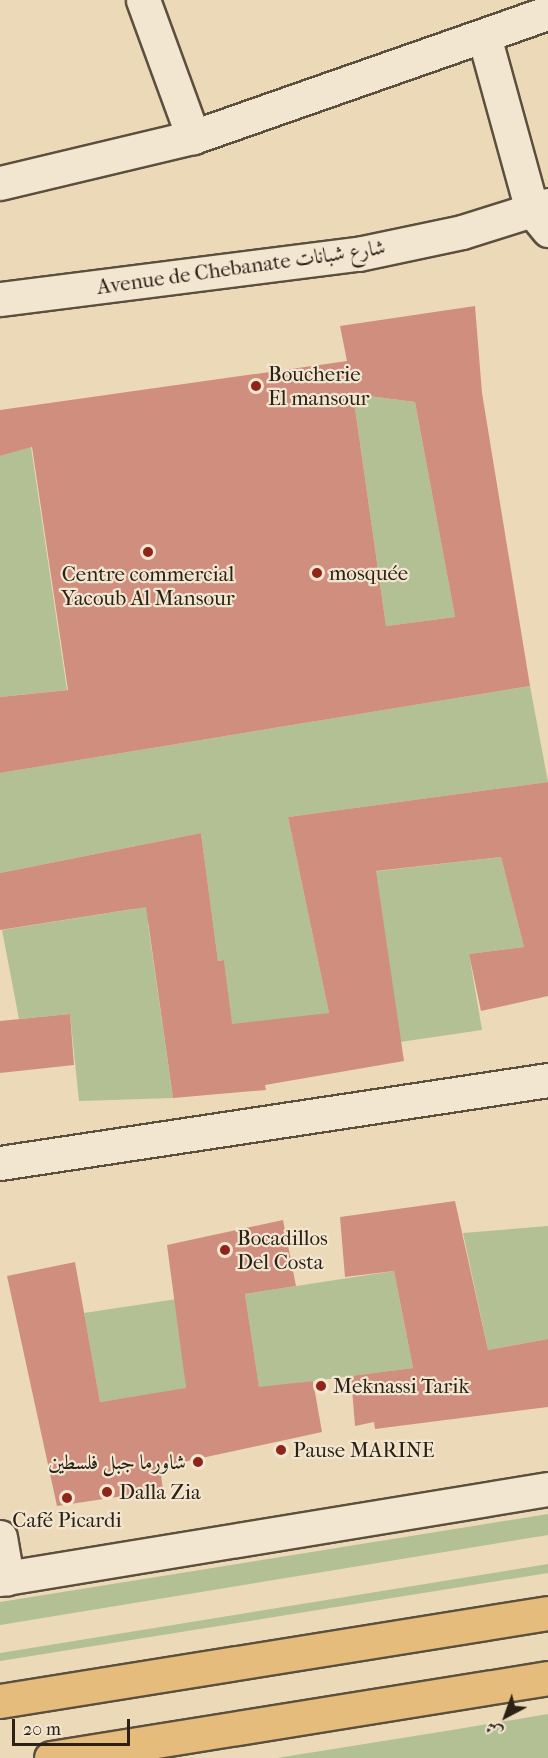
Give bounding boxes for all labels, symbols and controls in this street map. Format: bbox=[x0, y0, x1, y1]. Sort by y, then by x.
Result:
street label: Avenue de Chebanate شارع شبانات bbox=[95, 234, 387, 300]
place label: Boucherie El mansour bbox=[268, 361, 370, 411]
marker: Boucherie El mansour bbox=[249, 379, 263, 393]
marker: Centre commercial Yacoub Al Mansour bbox=[141, 545, 155, 559]
place label: mosquée bbox=[329, 560, 408, 586]
place label: Centre commercial Yacoub Al Mansour bbox=[61, 561, 235, 611]
marker: mosquée bbox=[310, 566, 324, 580]
place label: Bocadillos Del Costa bbox=[237, 1225, 328, 1275]
marker: Bocadillos Del Costa bbox=[218, 1243, 232, 1257]
place label: Meknassi Tarik bbox=[333, 1373, 469, 1399]
marker: Meknassi Tarik bbox=[314, 1379, 328, 1393]
place label: Pause MARINE bbox=[293, 1437, 435, 1463]
marker: Pause MARINE bbox=[274, 1443, 288, 1457]
place label: شاورما جبل فلسطين bbox=[48, 1449, 186, 1475]
marker: شاورما جبل فلسطين bbox=[191, 1455, 205, 1469]
place label: Dalla Zia bbox=[119, 1479, 201, 1505]
marker: Dalla Zia bbox=[100, 1485, 114, 1499]
marker: Café Picardi bbox=[60, 1491, 74, 1505]
place label: Café Picardi bbox=[12, 1507, 122, 1533]
north arrow bbox=[476, 1686, 536, 1746]
scale bar bbox=[15, 1707, 134, 1745]
text: ش bbox=[482, 1718, 506, 1742]
text: 20 m bbox=[23, 1719, 61, 1740]

